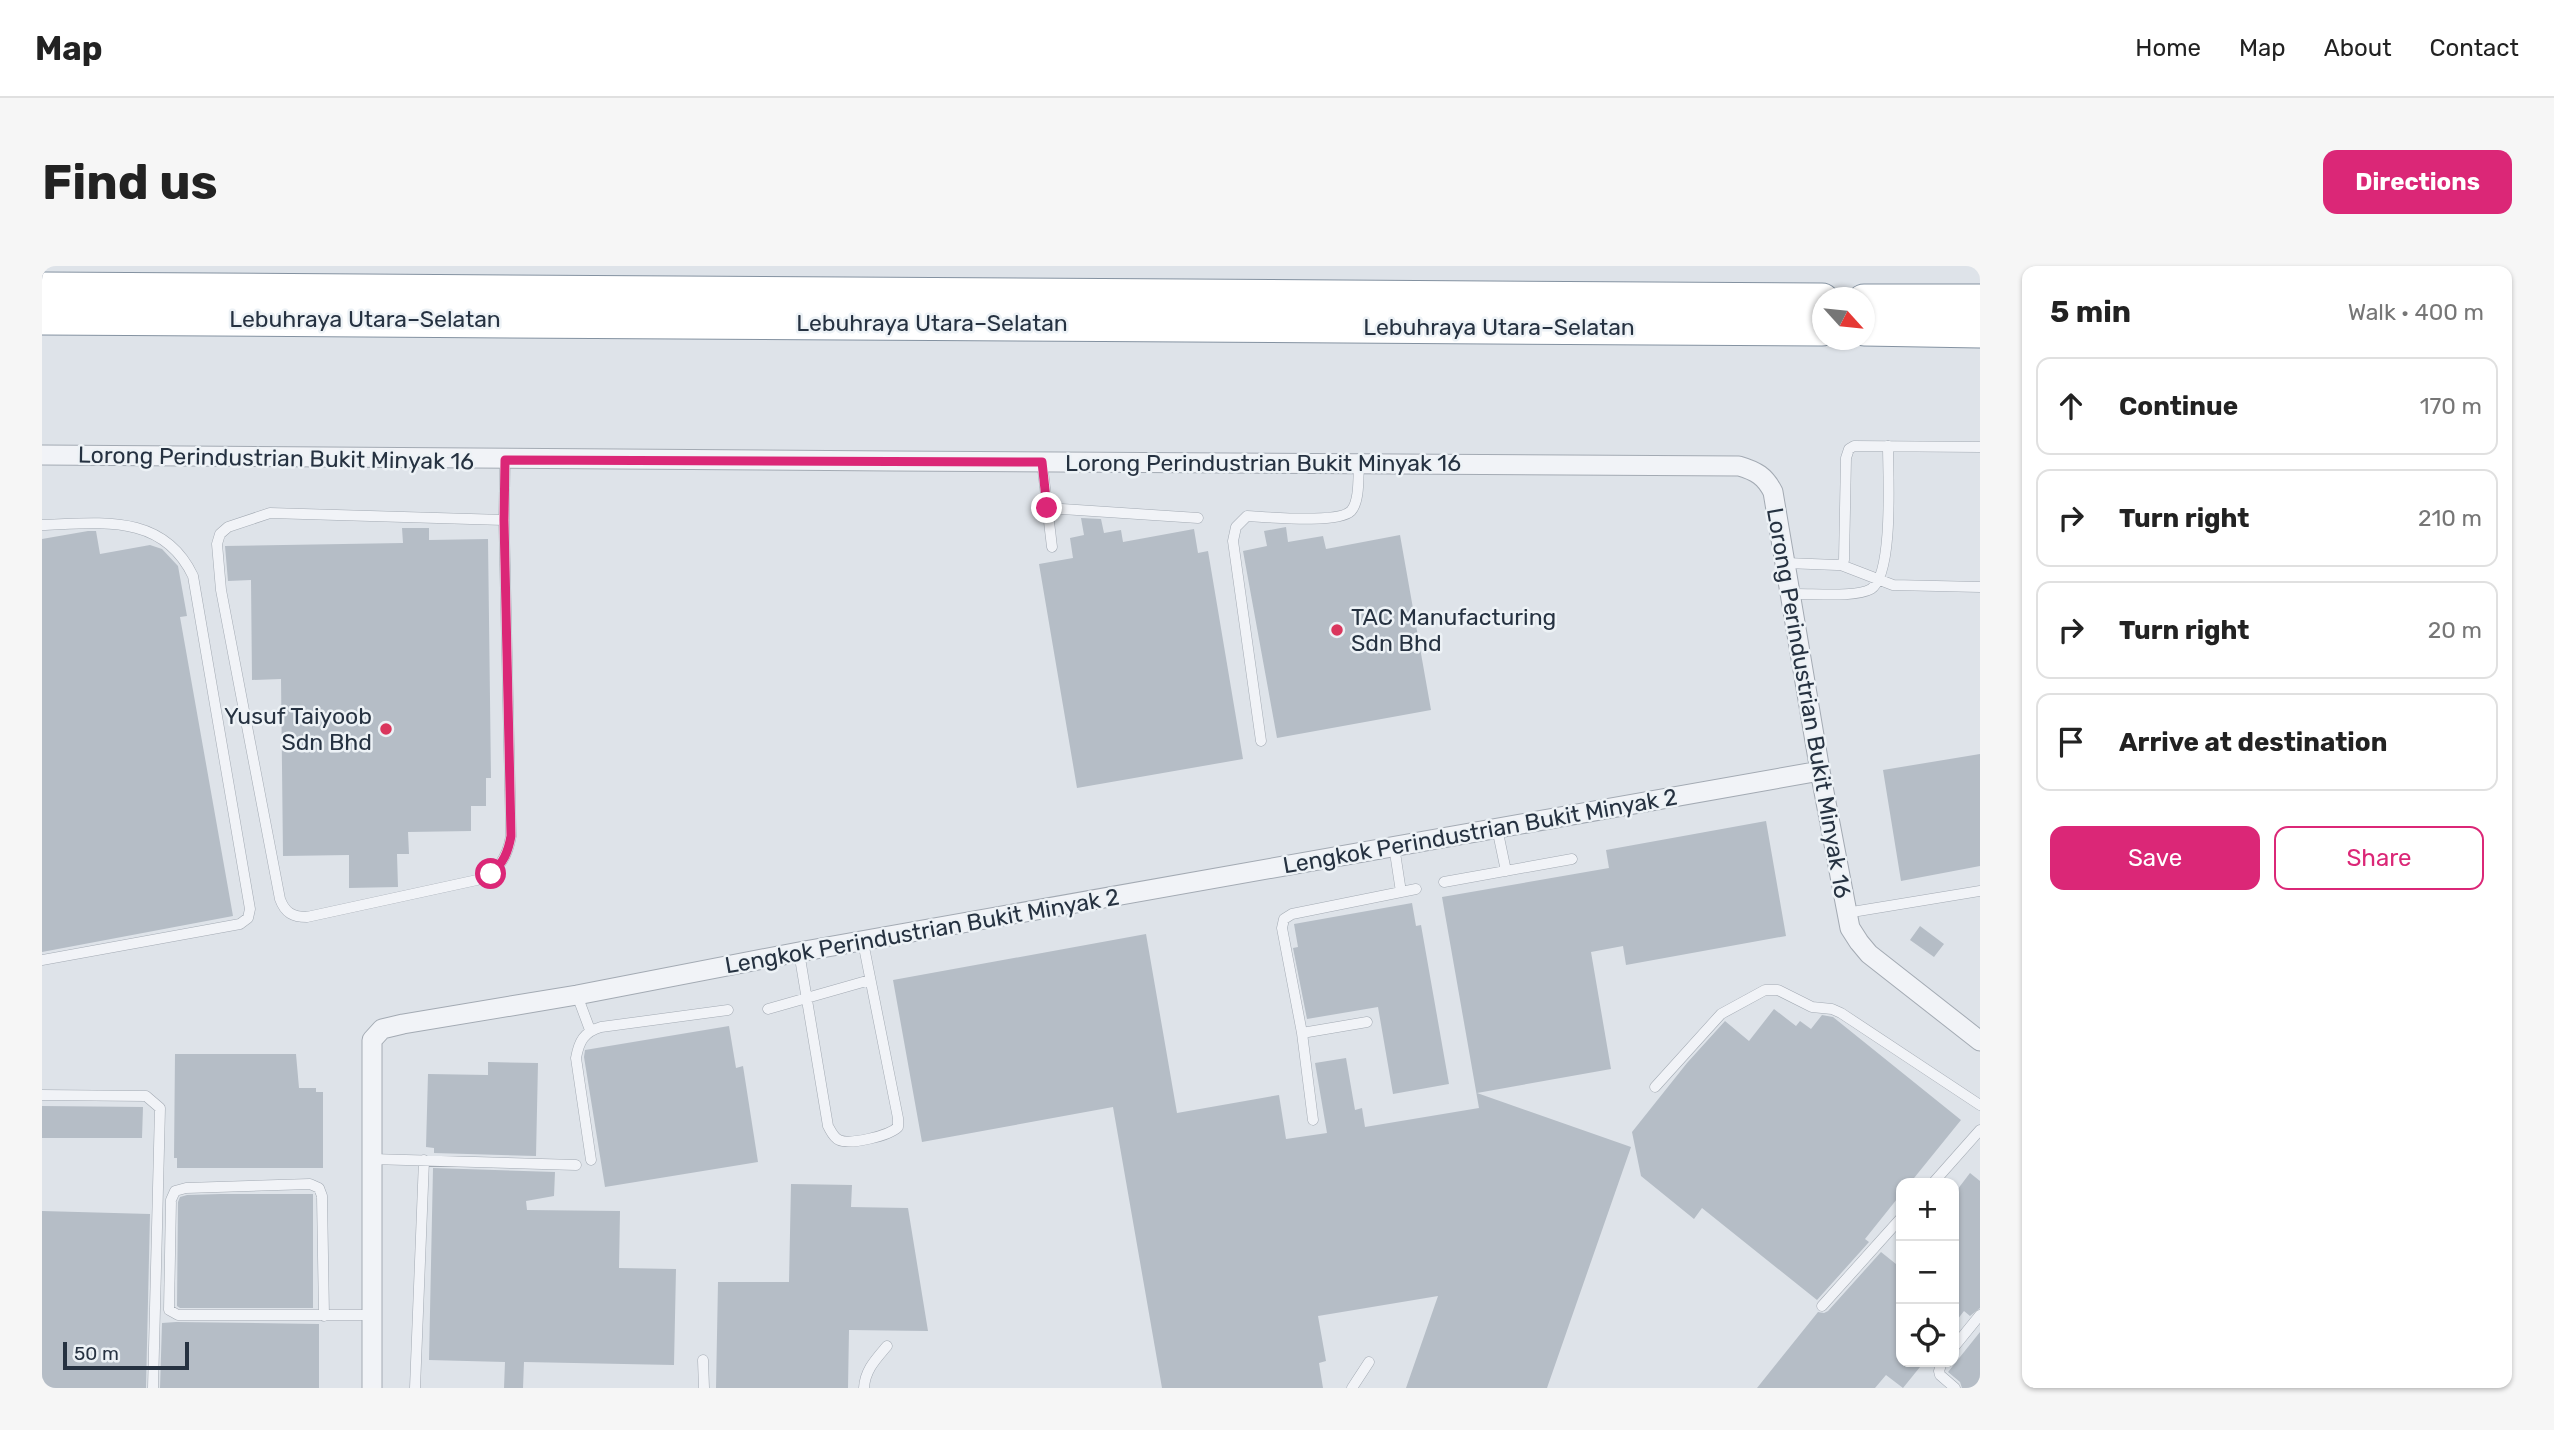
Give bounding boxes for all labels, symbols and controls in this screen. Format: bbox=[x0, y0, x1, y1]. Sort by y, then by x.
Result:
text: Map bbox=[35, 29, 103, 68]
text: Home bbox=[2135, 34, 2201, 62]
text: Map bbox=[2239, 34, 2286, 62]
text: About bbox=[2324, 34, 2392, 62]
text: Contact bbox=[2430, 34, 2519, 62]
button: Directions bbox=[2323, 150, 2512, 214]
text: Find us bbox=[42, 153, 218, 211]
north arrow bbox=[1812, 287, 1875, 350]
text: 5 min bbox=[2050, 294, 2131, 330]
text: Walk · 400 m bbox=[2348, 298, 2484, 326]
street label: Lebuhraya Utara–Selatan bbox=[229, 305, 501, 333]
street label: Lebuhraya Utara–Selatan bbox=[796, 309, 1068, 337]
street label: Lebuhraya Utara–Selatan bbox=[1363, 313, 1635, 341]
icon: ahead bbox=[2052, 387, 2090, 425]
text: Continue bbox=[2119, 391, 2238, 422]
text: 170 m bbox=[2420, 392, 2482, 420]
street label: Lorong Perindustrian Bukit Minyak 16 bbox=[78, 441, 474, 475]
street label: Lorong Perindustrian Bukit Minyak 16 bbox=[1065, 449, 1461, 477]
route end bbox=[1031, 492, 1062, 523]
icon: right bbox=[2052, 499, 2090, 537]
text: Turn right bbox=[2119, 503, 2249, 534]
text: 210 m bbox=[2418, 504, 2482, 532]
street label: Lorong Perindustrian Bukit Minyak 16 bbox=[1761, 506, 1857, 900]
place label: TAC Manufacturing Sdn Bhd bbox=[1351, 603, 1556, 657]
icon: right bbox=[2052, 611, 2090, 649]
text: Turn right bbox=[2119, 615, 2249, 646]
text: 20 m bbox=[2428, 616, 2482, 644]
marker: TAC Manufacturing Sdn Bhd bbox=[1329, 622, 1345, 638]
place label: Yusuf Taiyoob Sdn Bhd bbox=[224, 702, 372, 756]
marker: Yusuf Taiyoob Sdn Bhd bbox=[378, 721, 394, 737]
icon: arrive bbox=[2052, 723, 2090, 761]
text: Arrive at destination bbox=[2119, 727, 2387, 758]
street label: Lengkok Perindustrian Bukit Minyak 2 bbox=[1281, 782, 1679, 880]
button: Save bbox=[2050, 826, 2260, 890]
button: Share bbox=[2274, 826, 2484, 890]
route start bbox=[475, 858, 506, 889]
street label: Lengkok Perindustrian Bukit Minyak 2 bbox=[723, 882, 1121, 980]
map controls bbox=[1896, 1178, 1959, 1367]
button: + bbox=[1896, 1178, 1959, 1241]
button: − bbox=[1896, 1241, 1959, 1304]
button: locate bbox=[1896, 1304, 1959, 1367]
scale bar bbox=[63, 1339, 189, 1371]
text: 50 m bbox=[74, 1342, 119, 1365]

